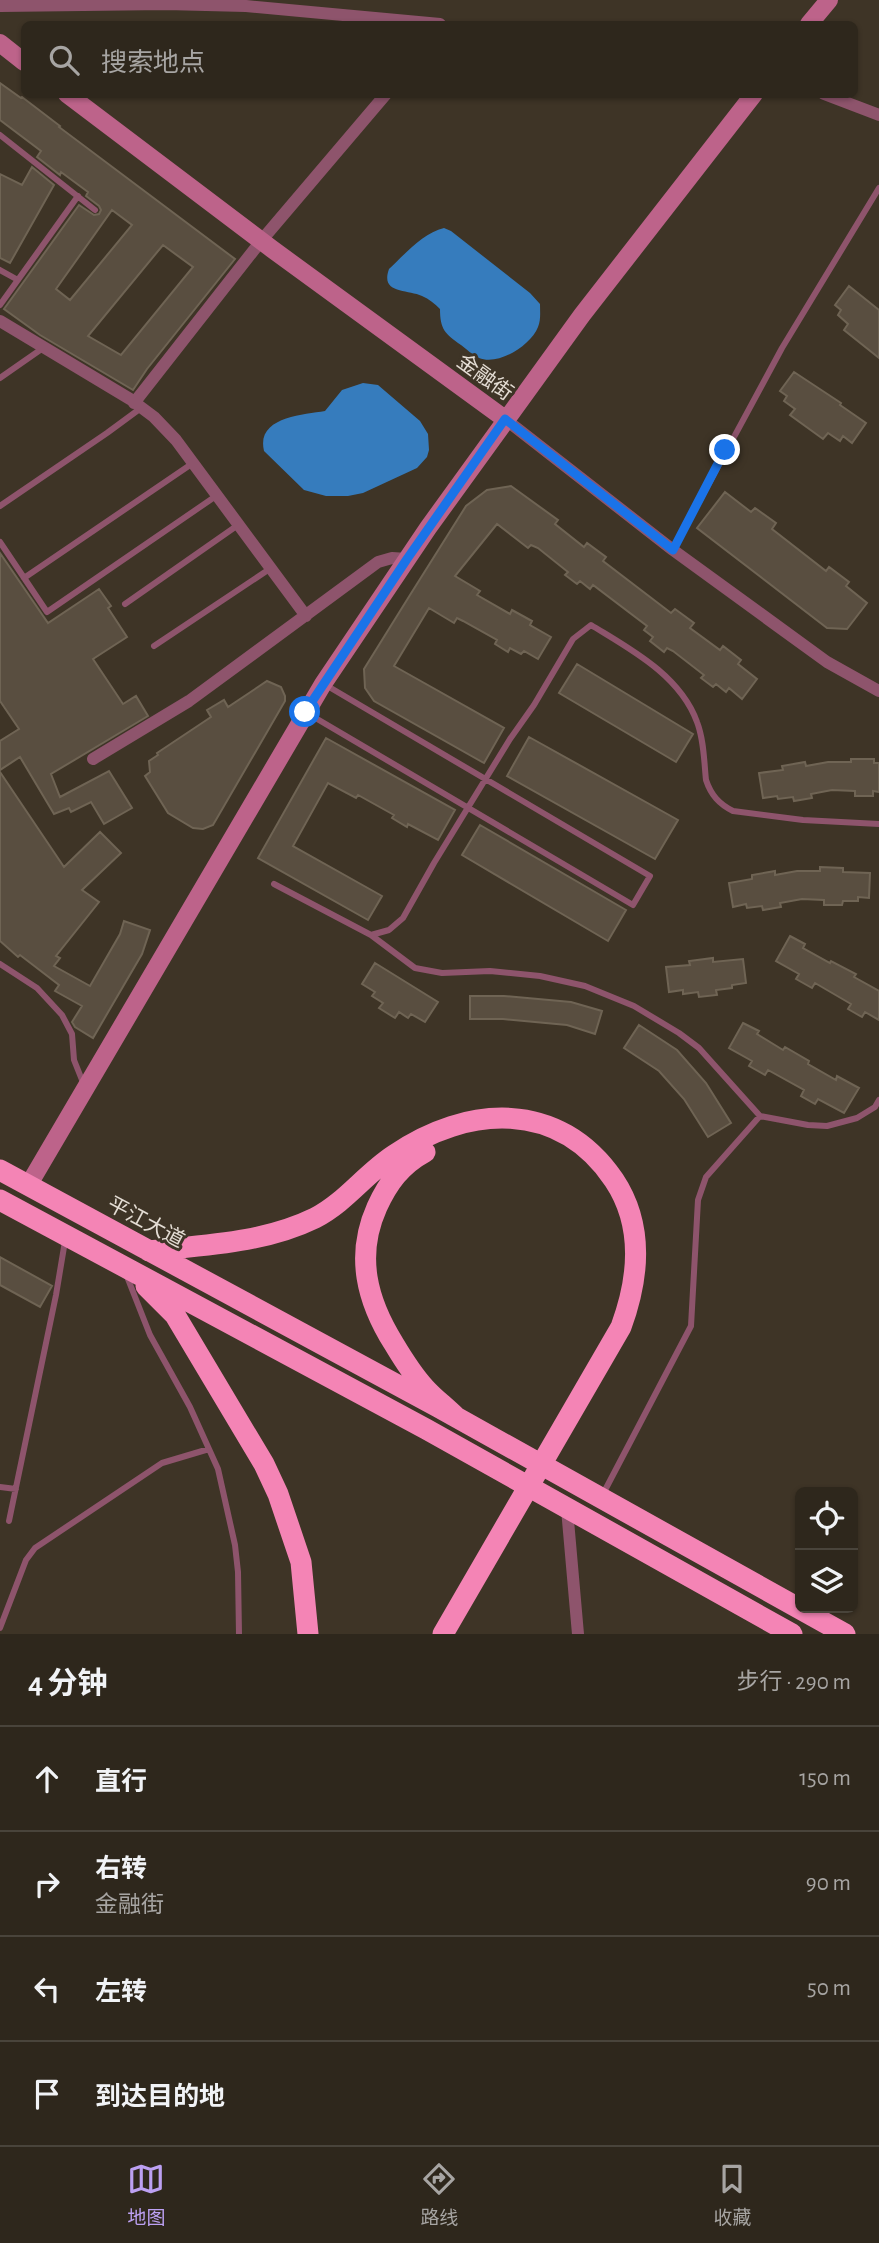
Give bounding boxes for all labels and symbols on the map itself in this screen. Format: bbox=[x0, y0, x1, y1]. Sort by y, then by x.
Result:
street label: 金融街 bbox=[453, 350, 517, 404]
route end bbox=[709, 434, 740, 465]
route start bbox=[289, 696, 320, 727]
street label: 平江大道 bbox=[104, 1193, 188, 1251]

